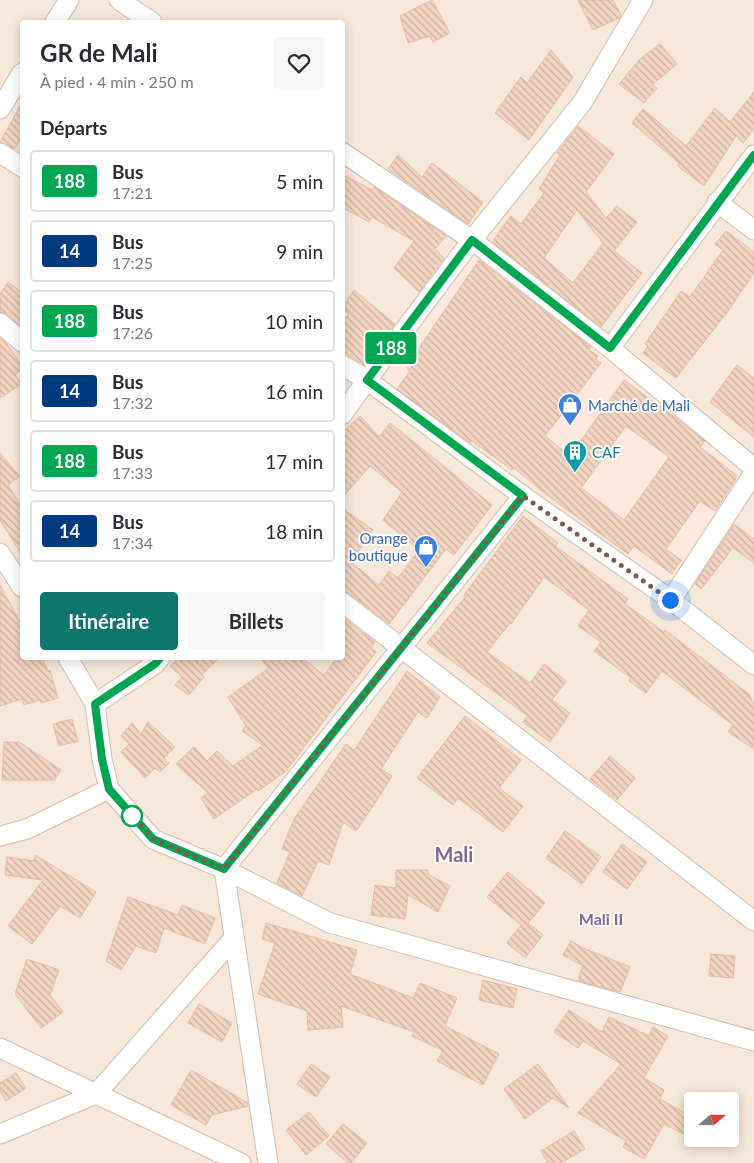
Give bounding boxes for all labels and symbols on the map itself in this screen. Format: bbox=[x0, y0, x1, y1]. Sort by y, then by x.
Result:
line badge: 188 bbox=[362, 332, 420, 364]
shop icon: Marché de Mali bbox=[557, 392, 583, 426]
place label: Marché de Mali bbox=[588, 396, 690, 414]
building icon: CAF bbox=[562, 439, 588, 473]
place label: CAF bbox=[592, 443, 621, 461]
place label: Orange boutique bbox=[349, 529, 408, 564]
shop icon: Orange boutique bbox=[413, 534, 439, 568]
your location bbox=[658, 588, 683, 613]
unlabelled marker bbox=[121, 805, 143, 827]
district label: Mali bbox=[435, 842, 473, 866]
district label: Mali II bbox=[579, 909, 623, 928]
north arrow bbox=[684, 1092, 739, 1148]

